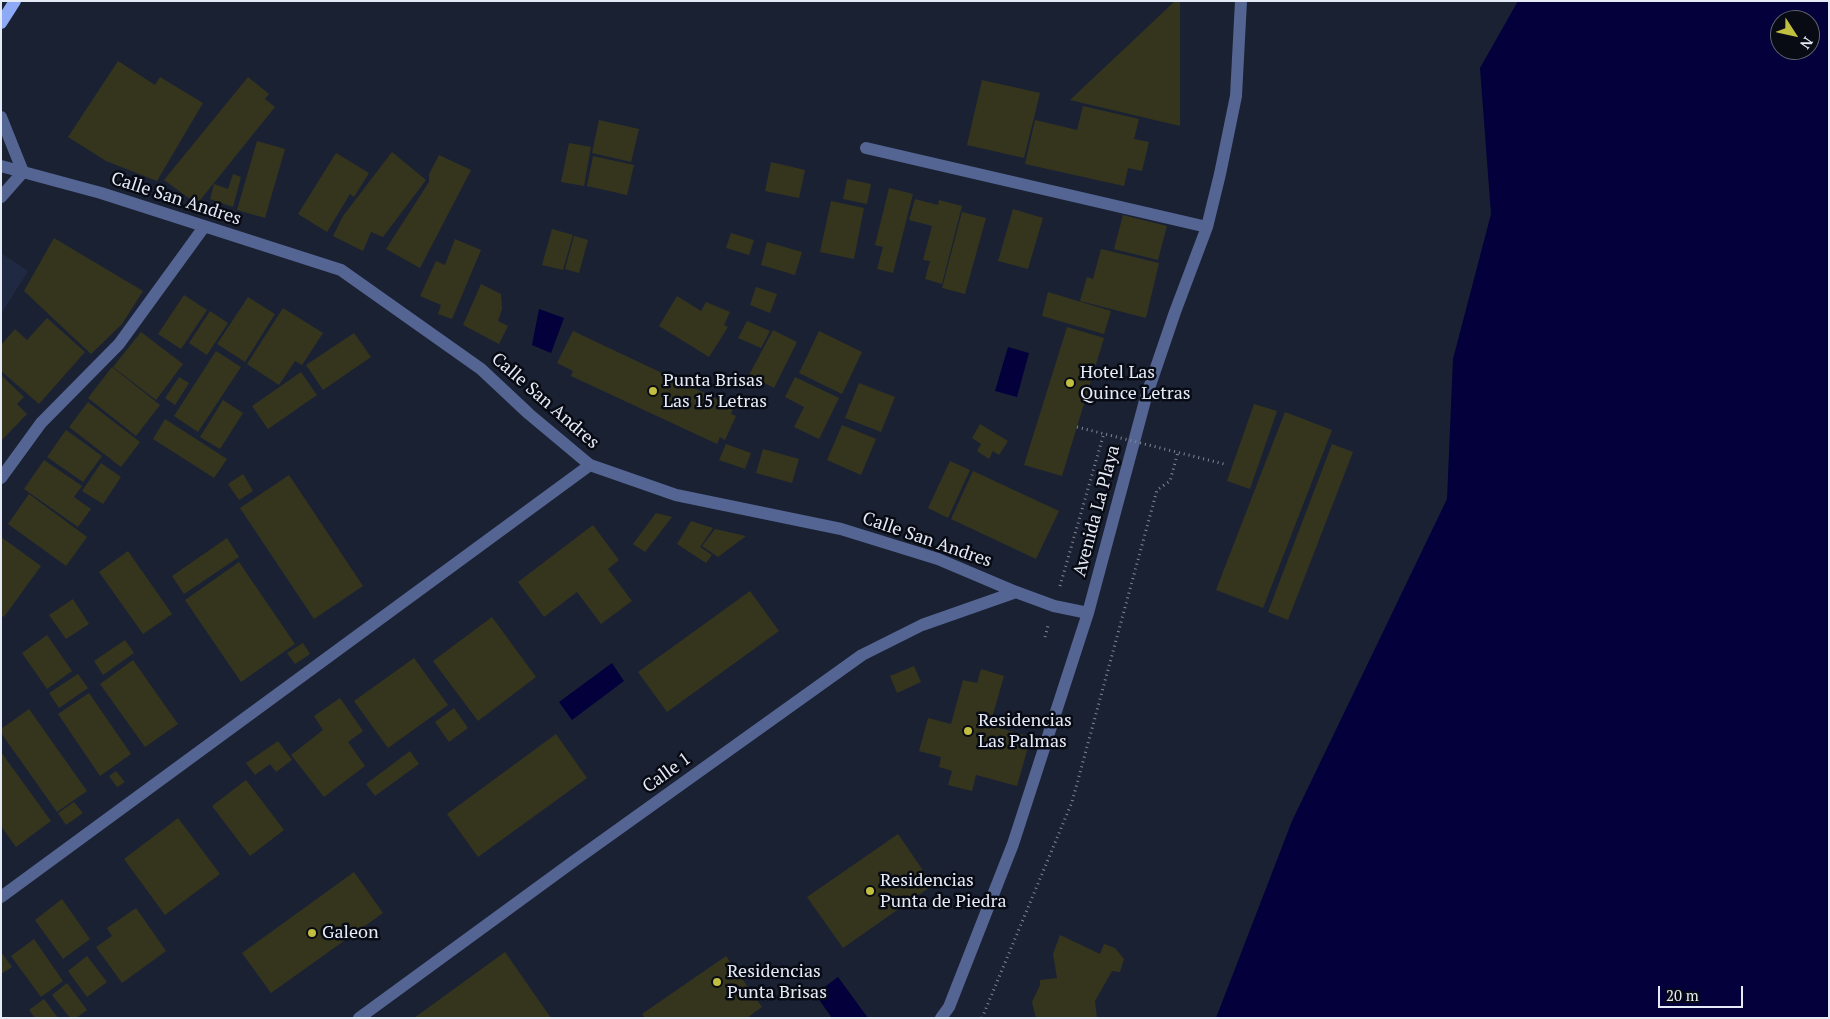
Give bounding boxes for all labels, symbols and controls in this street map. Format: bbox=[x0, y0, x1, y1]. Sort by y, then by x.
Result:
north arrow bbox=[1770, 10, 1820, 60]
text: N bbox=[1796, 34, 1818, 53]
street label: Calle San Andres bbox=[108, 168, 244, 230]
street label: Calle San Andres bbox=[487, 348, 603, 454]
place label: Hotel Las Quince Letras bbox=[1080, 362, 1191, 404]
place label: Punta Brisas Las 15 Letras bbox=[663, 370, 767, 412]
marker: Hotel Las Quince Letras bbox=[1064, 377, 1076, 389]
marker: Punta Brisas Las 15 Letras bbox=[647, 385, 659, 397]
street label: Avenida La Playa bbox=[1069, 443, 1125, 579]
street label: Calle San Andres bbox=[859, 508, 995, 572]
place label: Residencias Las Palmas bbox=[978, 710, 1072, 752]
marker: Residencias Las Palmas bbox=[962, 725, 974, 737]
street label: Calle 1 bbox=[639, 748, 695, 798]
place label: Residencias Punta de Piedra bbox=[880, 870, 1006, 912]
marker: Residencias Punta de Piedra bbox=[864, 885, 876, 897]
place label: Galeon bbox=[322, 922, 379, 944]
marker: Galeon bbox=[306, 927, 318, 939]
place label: Residencias Punta Brisas bbox=[727, 961, 827, 1004]
marker: Residencias Punta Brisas bbox=[711, 976, 723, 988]
scale bar bbox=[1660, 976, 1745, 1008]
text: 20 m bbox=[1666, 985, 1699, 1005]

